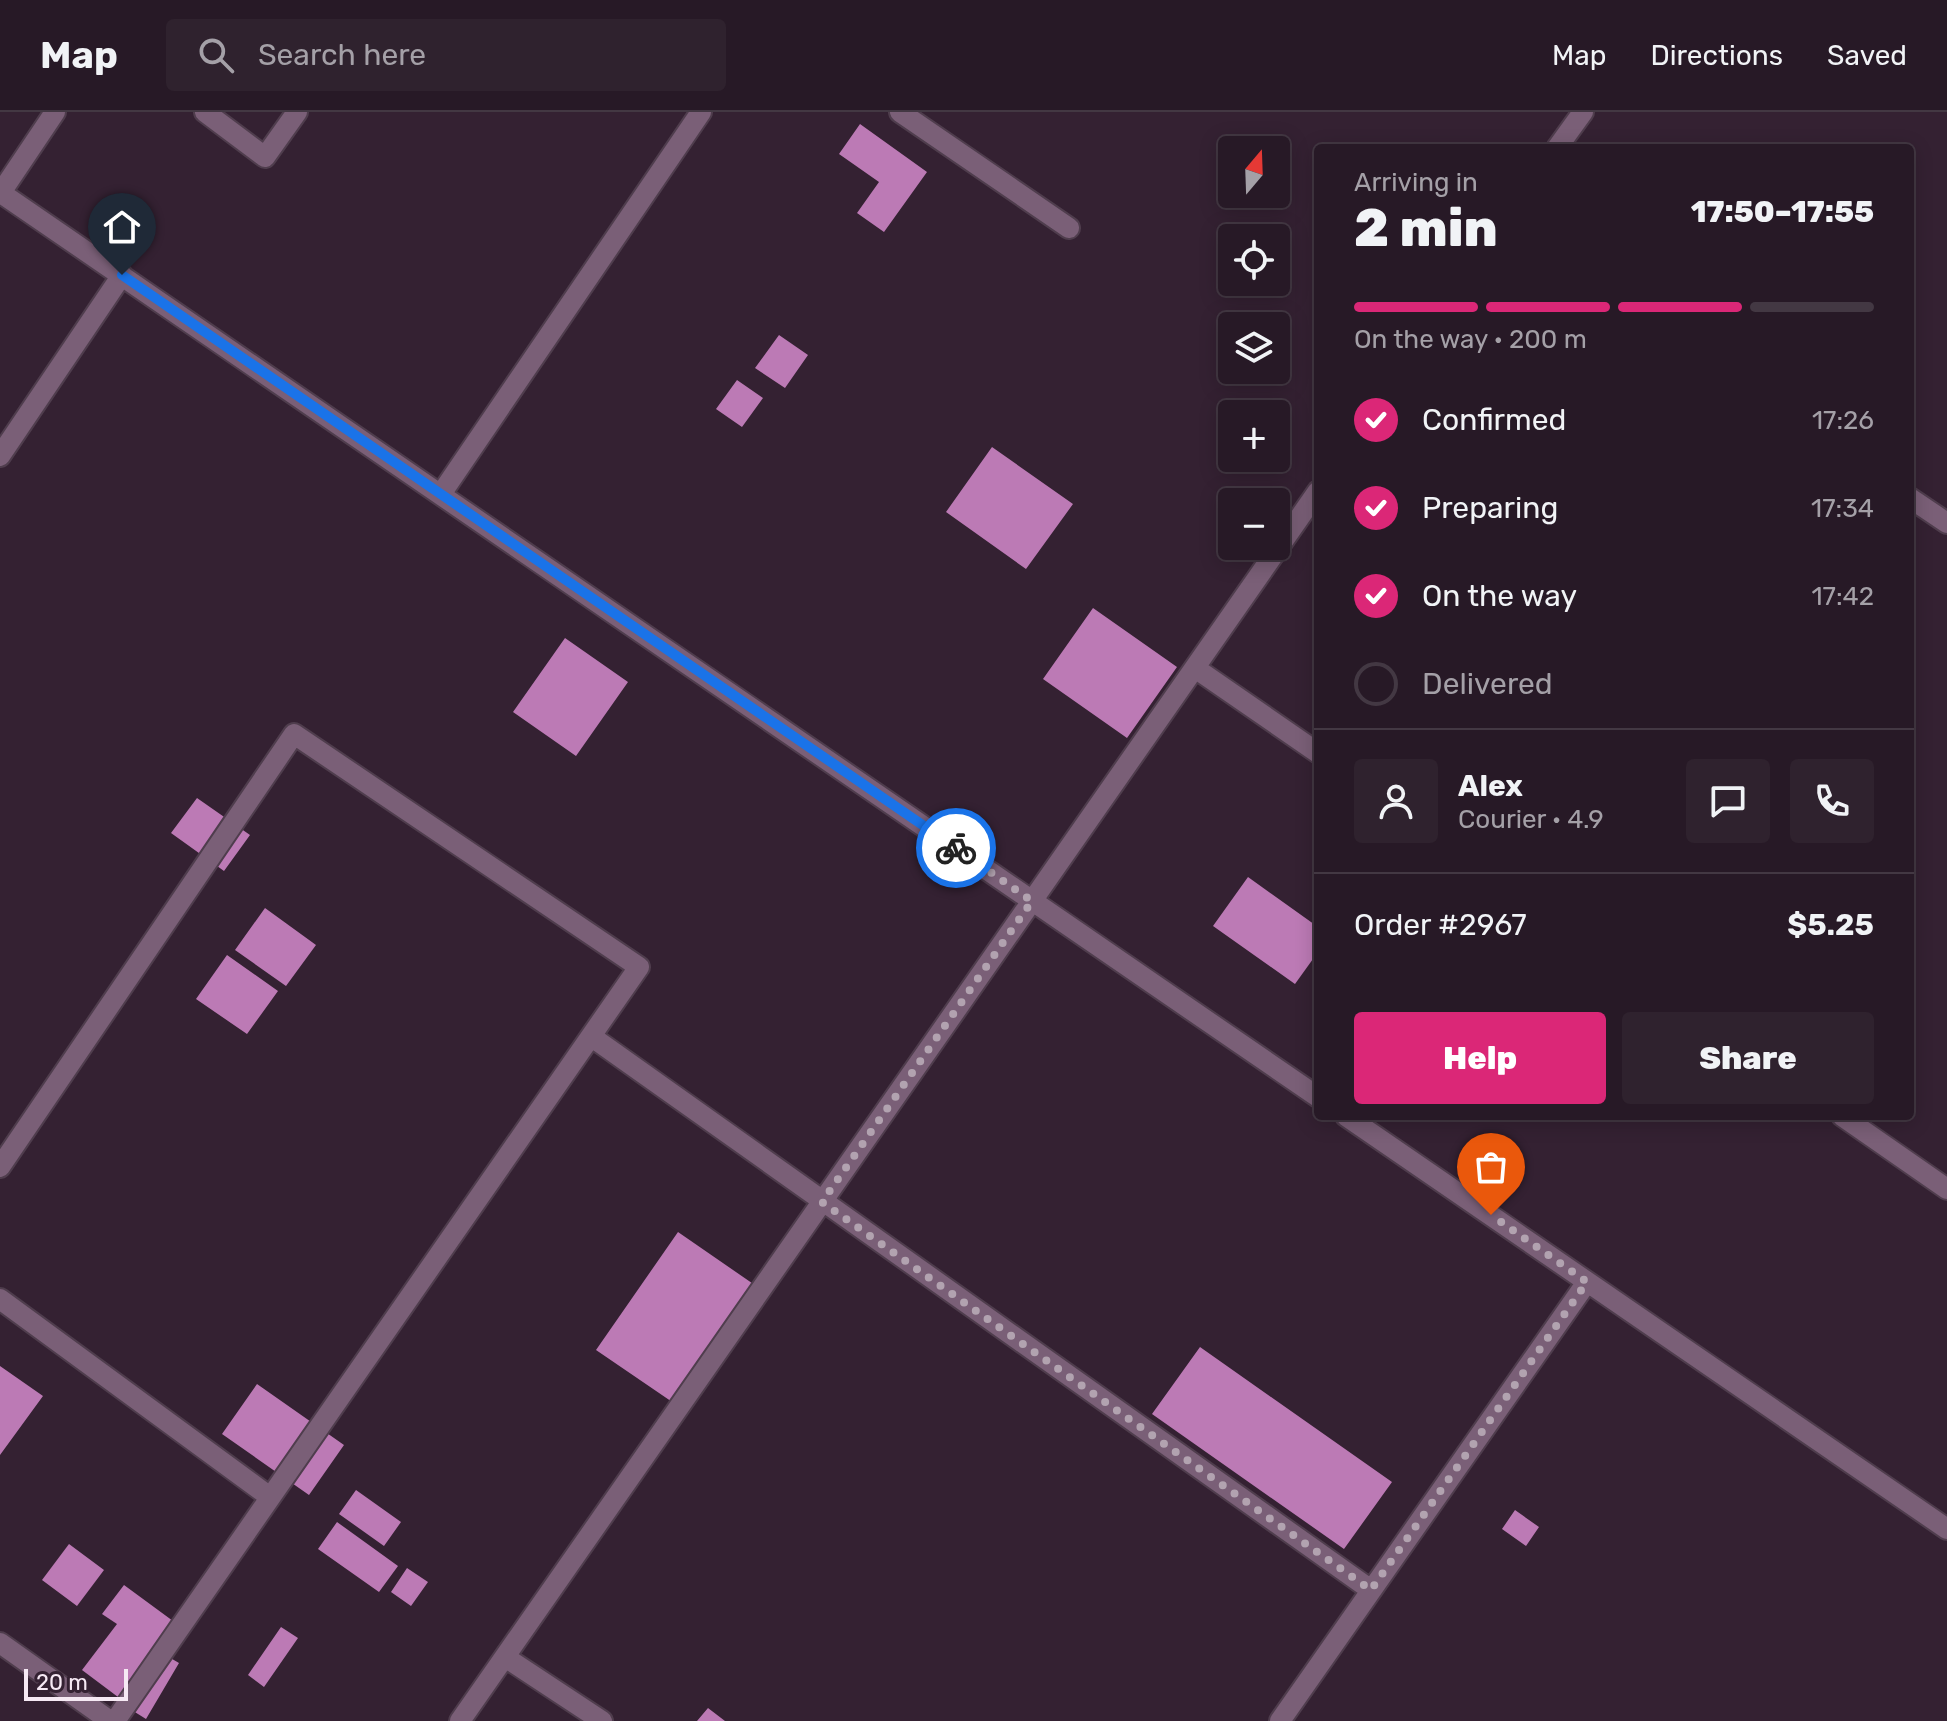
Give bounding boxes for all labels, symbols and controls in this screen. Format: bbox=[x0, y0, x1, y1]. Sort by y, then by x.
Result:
search box bbox=[166, 19, 726, 91]
text: Map bbox=[40, 32, 118, 78]
icon: search bbox=[194, 33, 238, 77]
text: Search here bbox=[258, 37, 426, 73]
text: Map bbox=[1552, 39, 1606, 72]
text: Directions bbox=[1650, 39, 1783, 72]
text: Saved bbox=[1827, 39, 1907, 72]
north arrow bbox=[1218, 136, 1290, 208]
map controls bbox=[1218, 136, 1290, 560]
text: Arriving in bbox=[1354, 167, 1478, 198]
pin bbox=[88, 193, 156, 275]
text: 17:50–17:55 bbox=[1691, 194, 1874, 230]
text: 2 min bbox=[1354, 197, 1498, 259]
icon: home bbox=[100, 205, 144, 249]
button: locate bbox=[1218, 224, 1290, 296]
button: layers bbox=[1218, 312, 1290, 384]
text: On the way · 200 m bbox=[1354, 324, 1587, 355]
icon: check bbox=[1354, 398, 1398, 442]
button: + bbox=[1218, 400, 1290, 472]
text: Confirmed bbox=[1422, 402, 1566, 438]
text: 17:26 bbox=[1812, 405, 1874, 436]
icon: check bbox=[1354, 486, 1398, 530]
button: − bbox=[1218, 488, 1290, 560]
text: Preparing bbox=[1422, 490, 1558, 526]
text: 17:34 bbox=[1811, 493, 1874, 524]
icon: check bbox=[1354, 574, 1398, 618]
text: On the way bbox=[1422, 578, 1577, 614]
text: 17:42 bbox=[1811, 581, 1874, 612]
text: Delivered bbox=[1422, 666, 1553, 702]
button: person bbox=[1354, 759, 1438, 843]
button: chat bbox=[1686, 759, 1770, 843]
button: phone bbox=[1790, 759, 1874, 843]
text: Alex bbox=[1458, 768, 1523, 804]
text: Courier · 4.9 bbox=[1458, 804, 1604, 835]
courier bbox=[916, 808, 996, 888]
icon: bike bbox=[934, 826, 978, 870]
text: Order #2967 bbox=[1354, 907, 1527, 943]
text: $5.25 bbox=[1787, 907, 1874, 943]
button: Help bbox=[1354, 1012, 1606, 1104]
button: Share bbox=[1622, 1012, 1874, 1104]
pin bbox=[1457, 1133, 1525, 1215]
icon: bag bbox=[1469, 1145, 1513, 1189]
scale bar bbox=[24, 1665, 128, 1701]
text: 20 m bbox=[36, 1669, 88, 1696]

